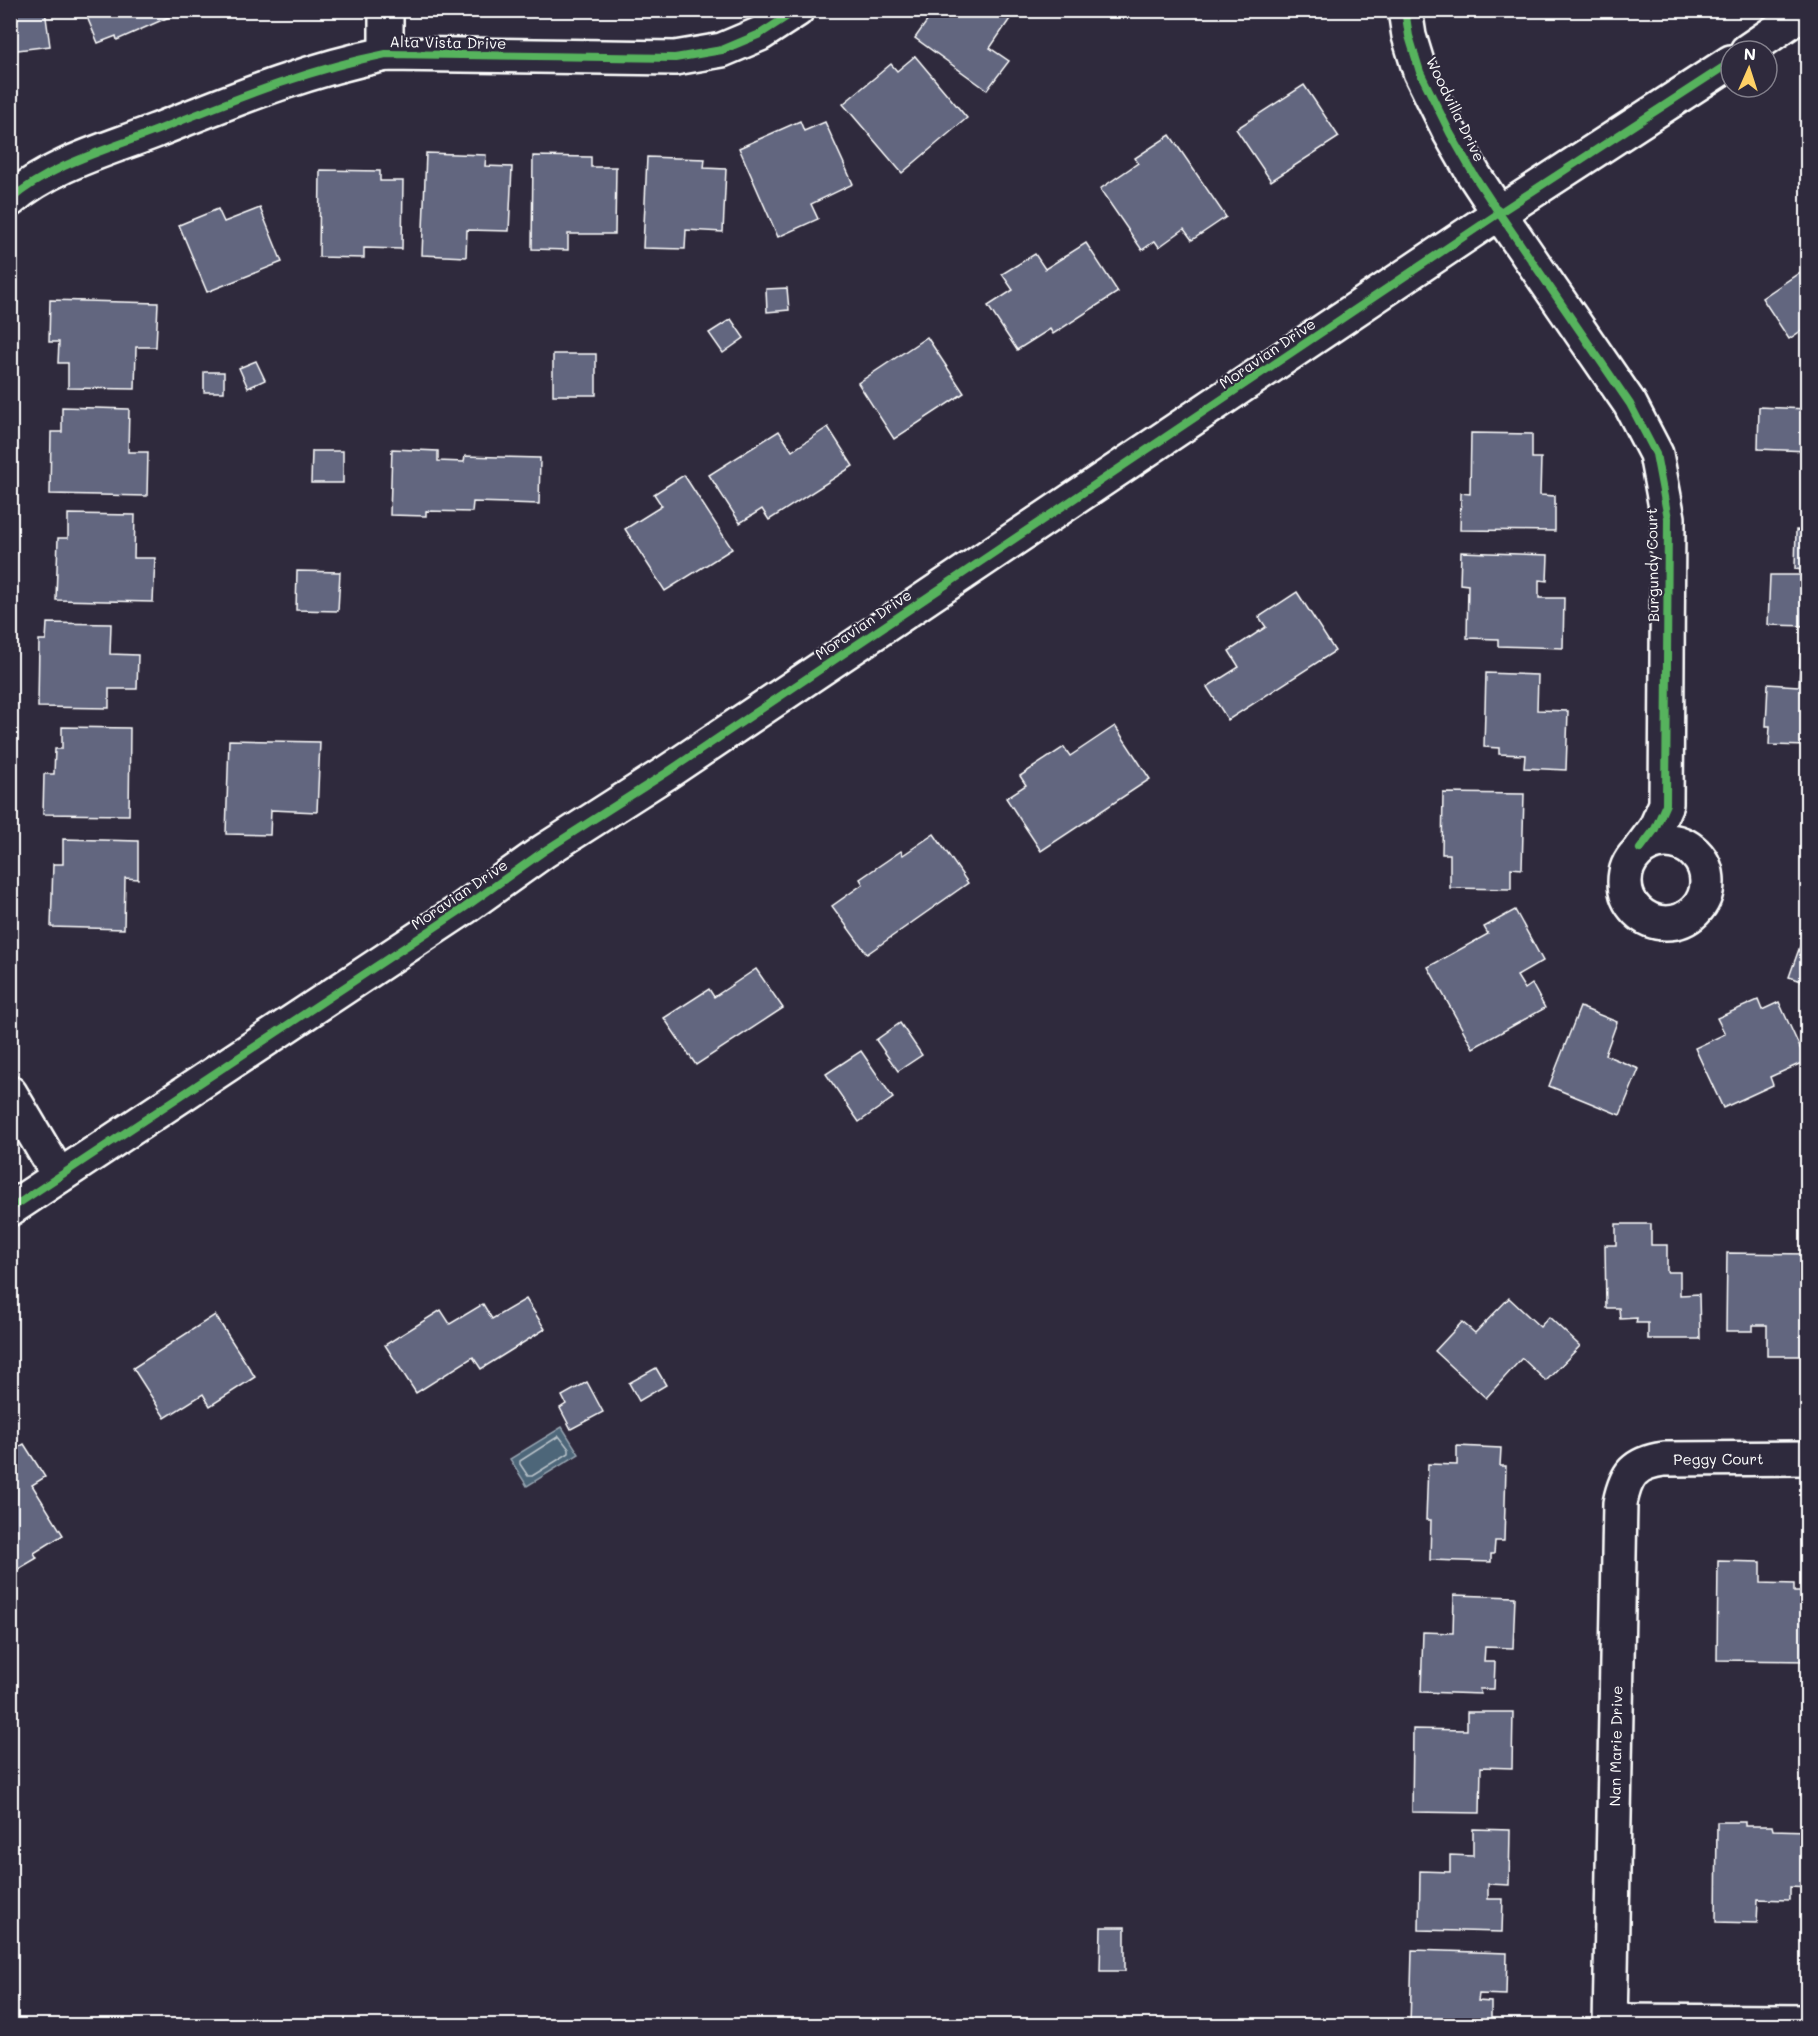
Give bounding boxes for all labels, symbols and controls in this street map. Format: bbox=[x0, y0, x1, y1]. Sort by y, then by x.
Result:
street label: Alta Vista Drive bbox=[389, 31, 507, 53]
north arrow bbox=[1719, 39, 1779, 99]
text: N bbox=[1743, 43, 1756, 64]
street label: Woodvilla Drive bbox=[1422, 53, 1490, 165]
street label: Moravian Drive bbox=[1215, 313, 1319, 393]
street label: Burgundy Court bbox=[1641, 508, 1663, 622]
street label: Moravian Drive bbox=[811, 584, 915, 664]
street label: Moravian Drive bbox=[407, 854, 511, 934]
street label: Peggy Court bbox=[1673, 1448, 1764, 1469]
street label: Nan Marie Drive bbox=[1604, 1685, 1627, 1807]

